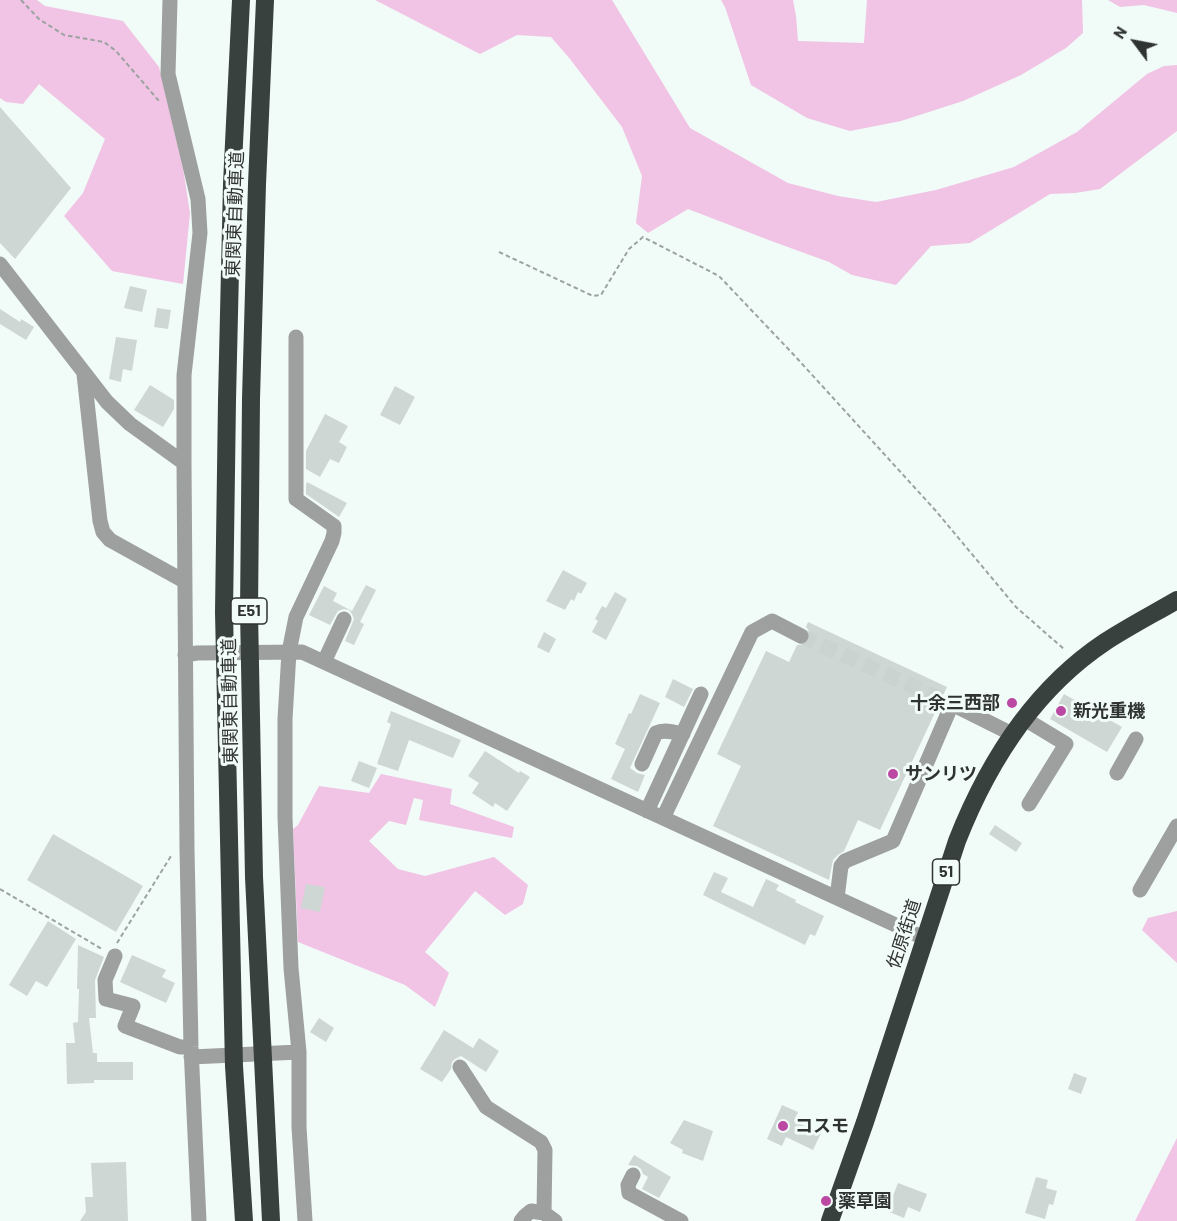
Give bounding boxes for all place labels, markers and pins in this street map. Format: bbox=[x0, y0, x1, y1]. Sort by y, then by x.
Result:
place label: 十余三西部 bbox=[910, 692, 1000, 714]
marker: 十余三西部 bbox=[1005, 696, 1019, 710]
place label: 新光重機 bbox=[1073, 700, 1145, 722]
marker: 新光重機 bbox=[1054, 704, 1068, 718]
place label: サンリツ bbox=[905, 763, 977, 785]
marker: サンリツ bbox=[886, 767, 900, 781]
place label: コスモ bbox=[795, 1115, 849, 1137]
marker: コスモ bbox=[776, 1119, 790, 1133]
place label: 薬草園 bbox=[838, 1190, 892, 1212]
marker: 薬草園 bbox=[819, 1194, 833, 1208]

